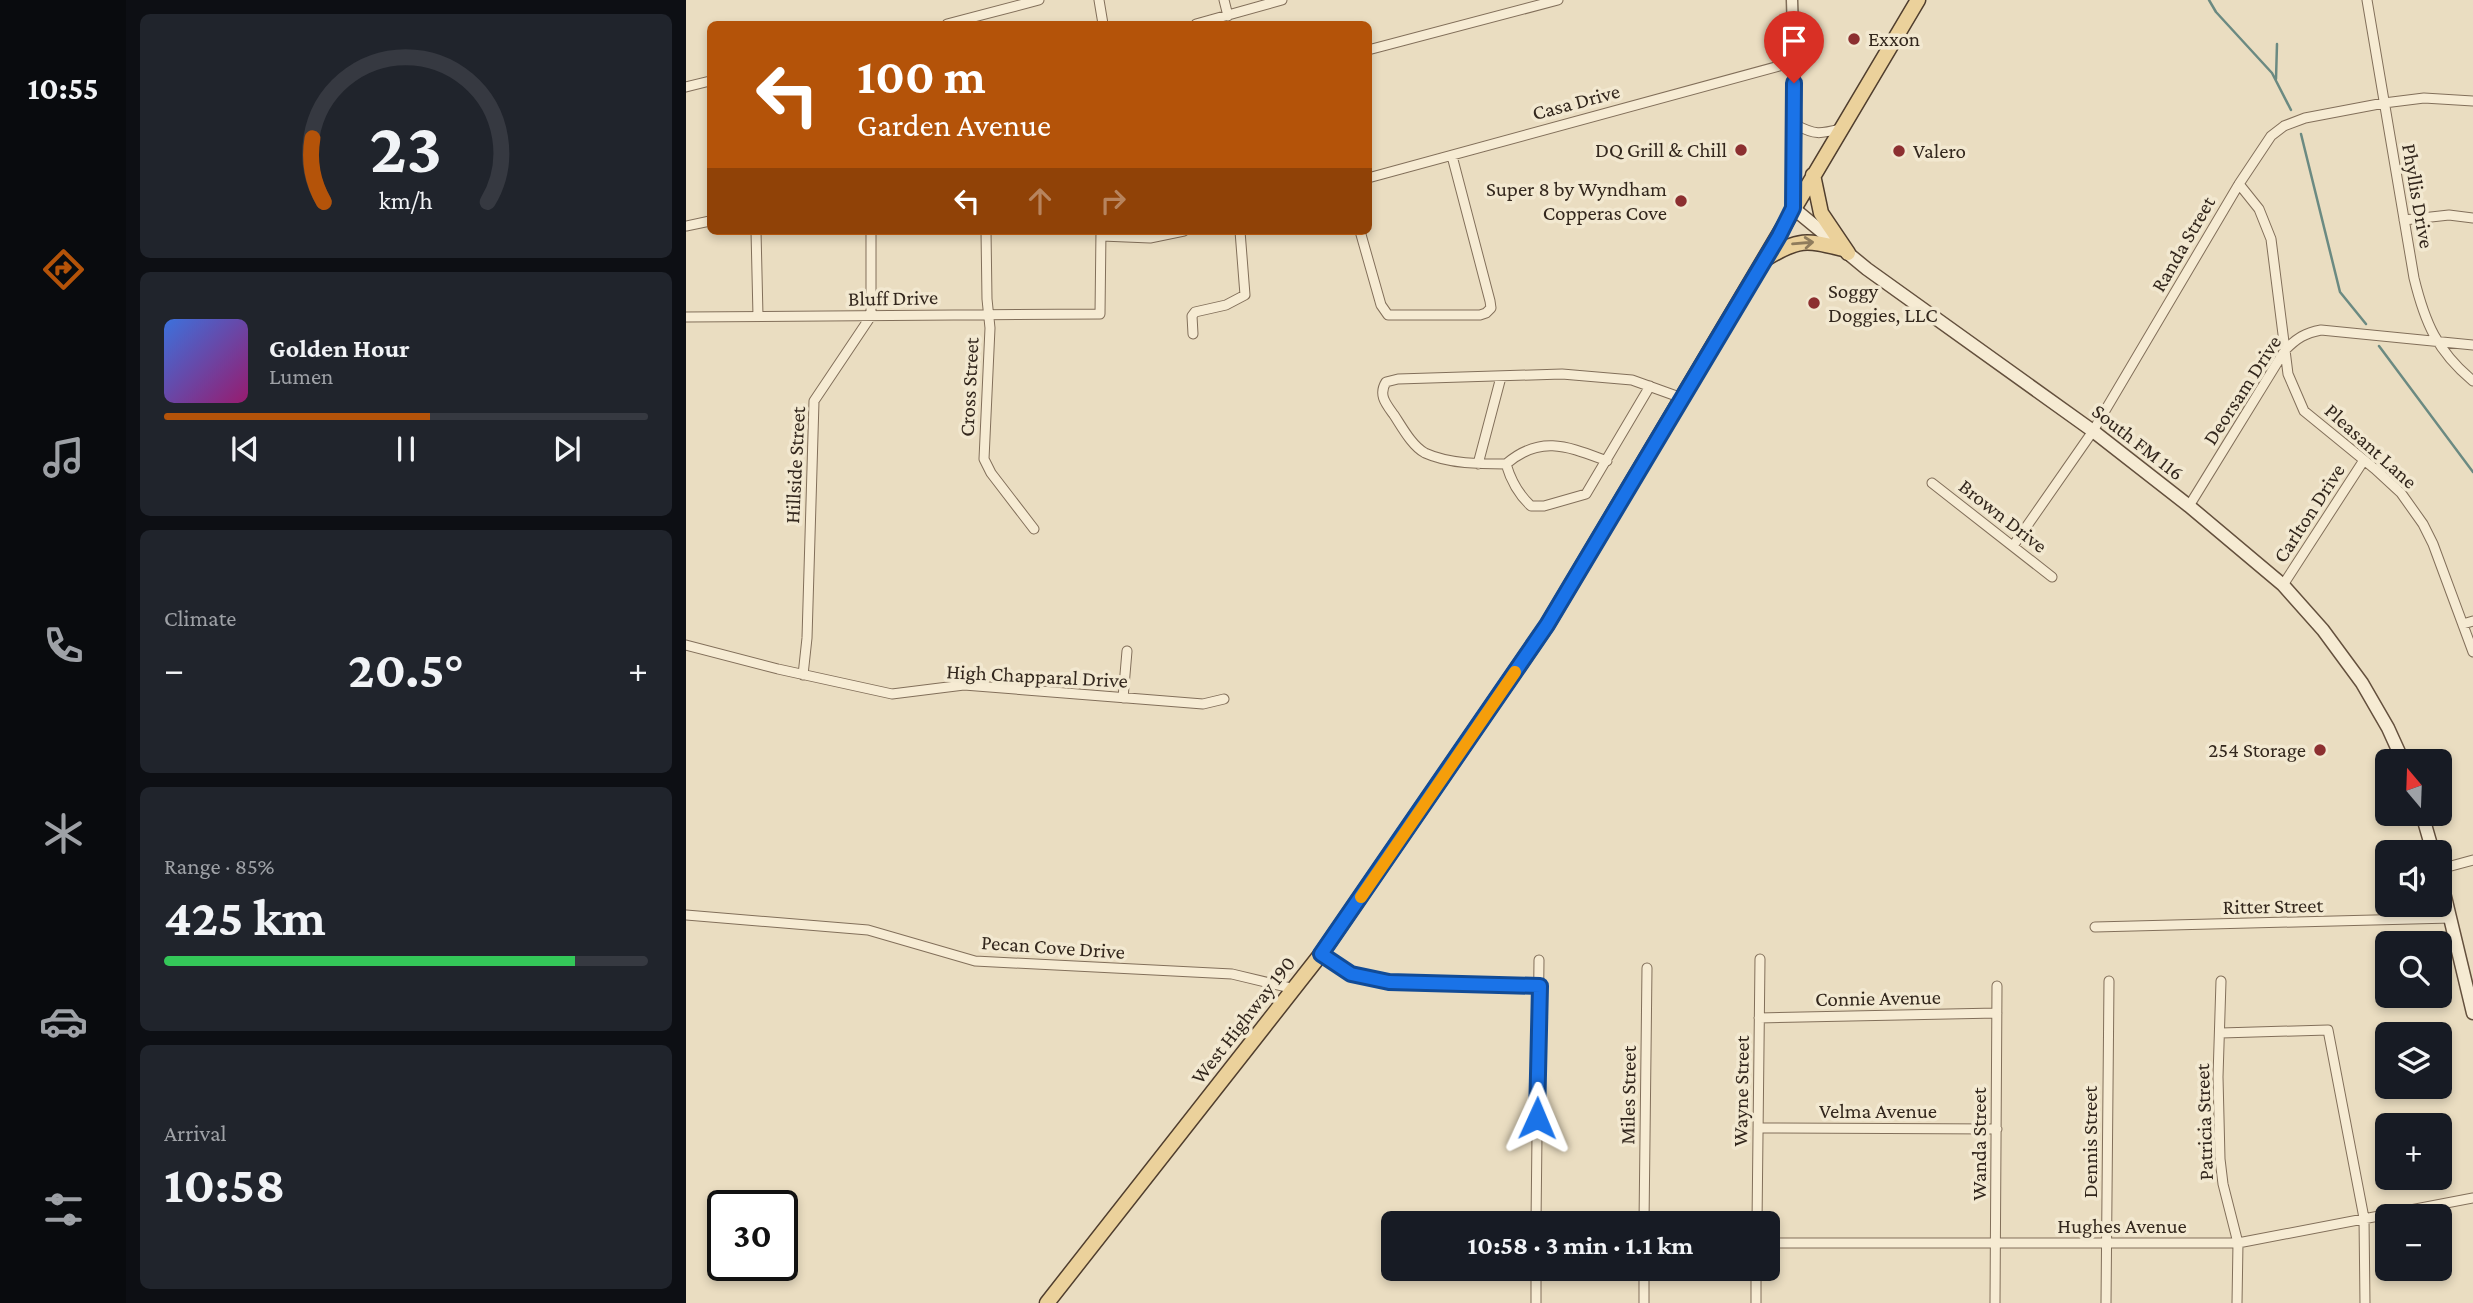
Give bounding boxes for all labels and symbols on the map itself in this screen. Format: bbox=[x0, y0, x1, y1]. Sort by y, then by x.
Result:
pin bbox=[1764, 11, 1824, 83]
place label: Exxon bbox=[1868, 27, 1920, 51]
marker: Exxon bbox=[1846, 31, 1862, 47]
street label: Casa Drive bbox=[1530, 79, 1622, 125]
place label: DQ Grill & Chill bbox=[1595, 138, 1727, 162]
place label: Valero bbox=[1913, 139, 1966, 163]
marker: DQ Grill & Chill bbox=[1733, 142, 1749, 158]
street label: Phyllis Drive bbox=[2397, 142, 2439, 250]
marker: Valero bbox=[1891, 143, 1907, 159]
place label: Super 8 by Wyndham Copperas Cove bbox=[1486, 177, 1667, 225]
street label: Randa Street bbox=[2146, 191, 2221, 296]
marker: Super 8 by Wyndham Copperas Cove bbox=[1673, 193, 1689, 209]
one-way arrow bbox=[1791, 236, 1814, 249]
place label: Soggy Doggies, LLC bbox=[1828, 279, 1938, 327]
street label: Bluff Drive bbox=[848, 285, 938, 311]
marker: Soggy Doggies, LLC bbox=[1806, 295, 1822, 311]
street label: Deorsam Drive bbox=[2198, 331, 2286, 449]
street label: Cross Street bbox=[954, 336, 984, 437]
street label: Pleasant Lane bbox=[2320, 398, 2422, 494]
street label: South FM 116 bbox=[2087, 399, 2189, 485]
street label: Hillside Street bbox=[780, 405, 810, 524]
street label: Carlton Drive bbox=[2268, 459, 2350, 567]
street label: Brown Drive bbox=[1954, 474, 2052, 558]
street label: High Chapparal Drive bbox=[946, 659, 1128, 693]
place label: 254 Storage bbox=[2208, 738, 2306, 762]
marker: 254 Storage bbox=[2312, 742, 2328, 758]
north arrow bbox=[2375, 749, 2452, 826]
street label: Ritter Street bbox=[2222, 893, 2325, 919]
street label: Pecan Cove Drive bbox=[980, 930, 1126, 964]
street label: West Highway 190 bbox=[1186, 951, 1300, 1089]
street label: Connie Avenue bbox=[1815, 985, 1941, 1011]
street label: Wayne Street bbox=[1728, 1034, 1754, 1147]
street label: Miles Street bbox=[1615, 1044, 1641, 1145]
street label: Patricia Street bbox=[2190, 1062, 2218, 1181]
position arrow bbox=[1500, 1081, 1574, 1155]
street label: Dennis Street bbox=[2078, 1085, 2102, 1198]
street label: Wanda Street bbox=[1967, 1086, 1991, 1201]
street label: Velma Avenue bbox=[1819, 1099, 1937, 1123]
speed limit sign: 30 bbox=[707, 1190, 798, 1281]
street label: Hughes Avenue bbox=[2057, 1214, 2187, 1238]

